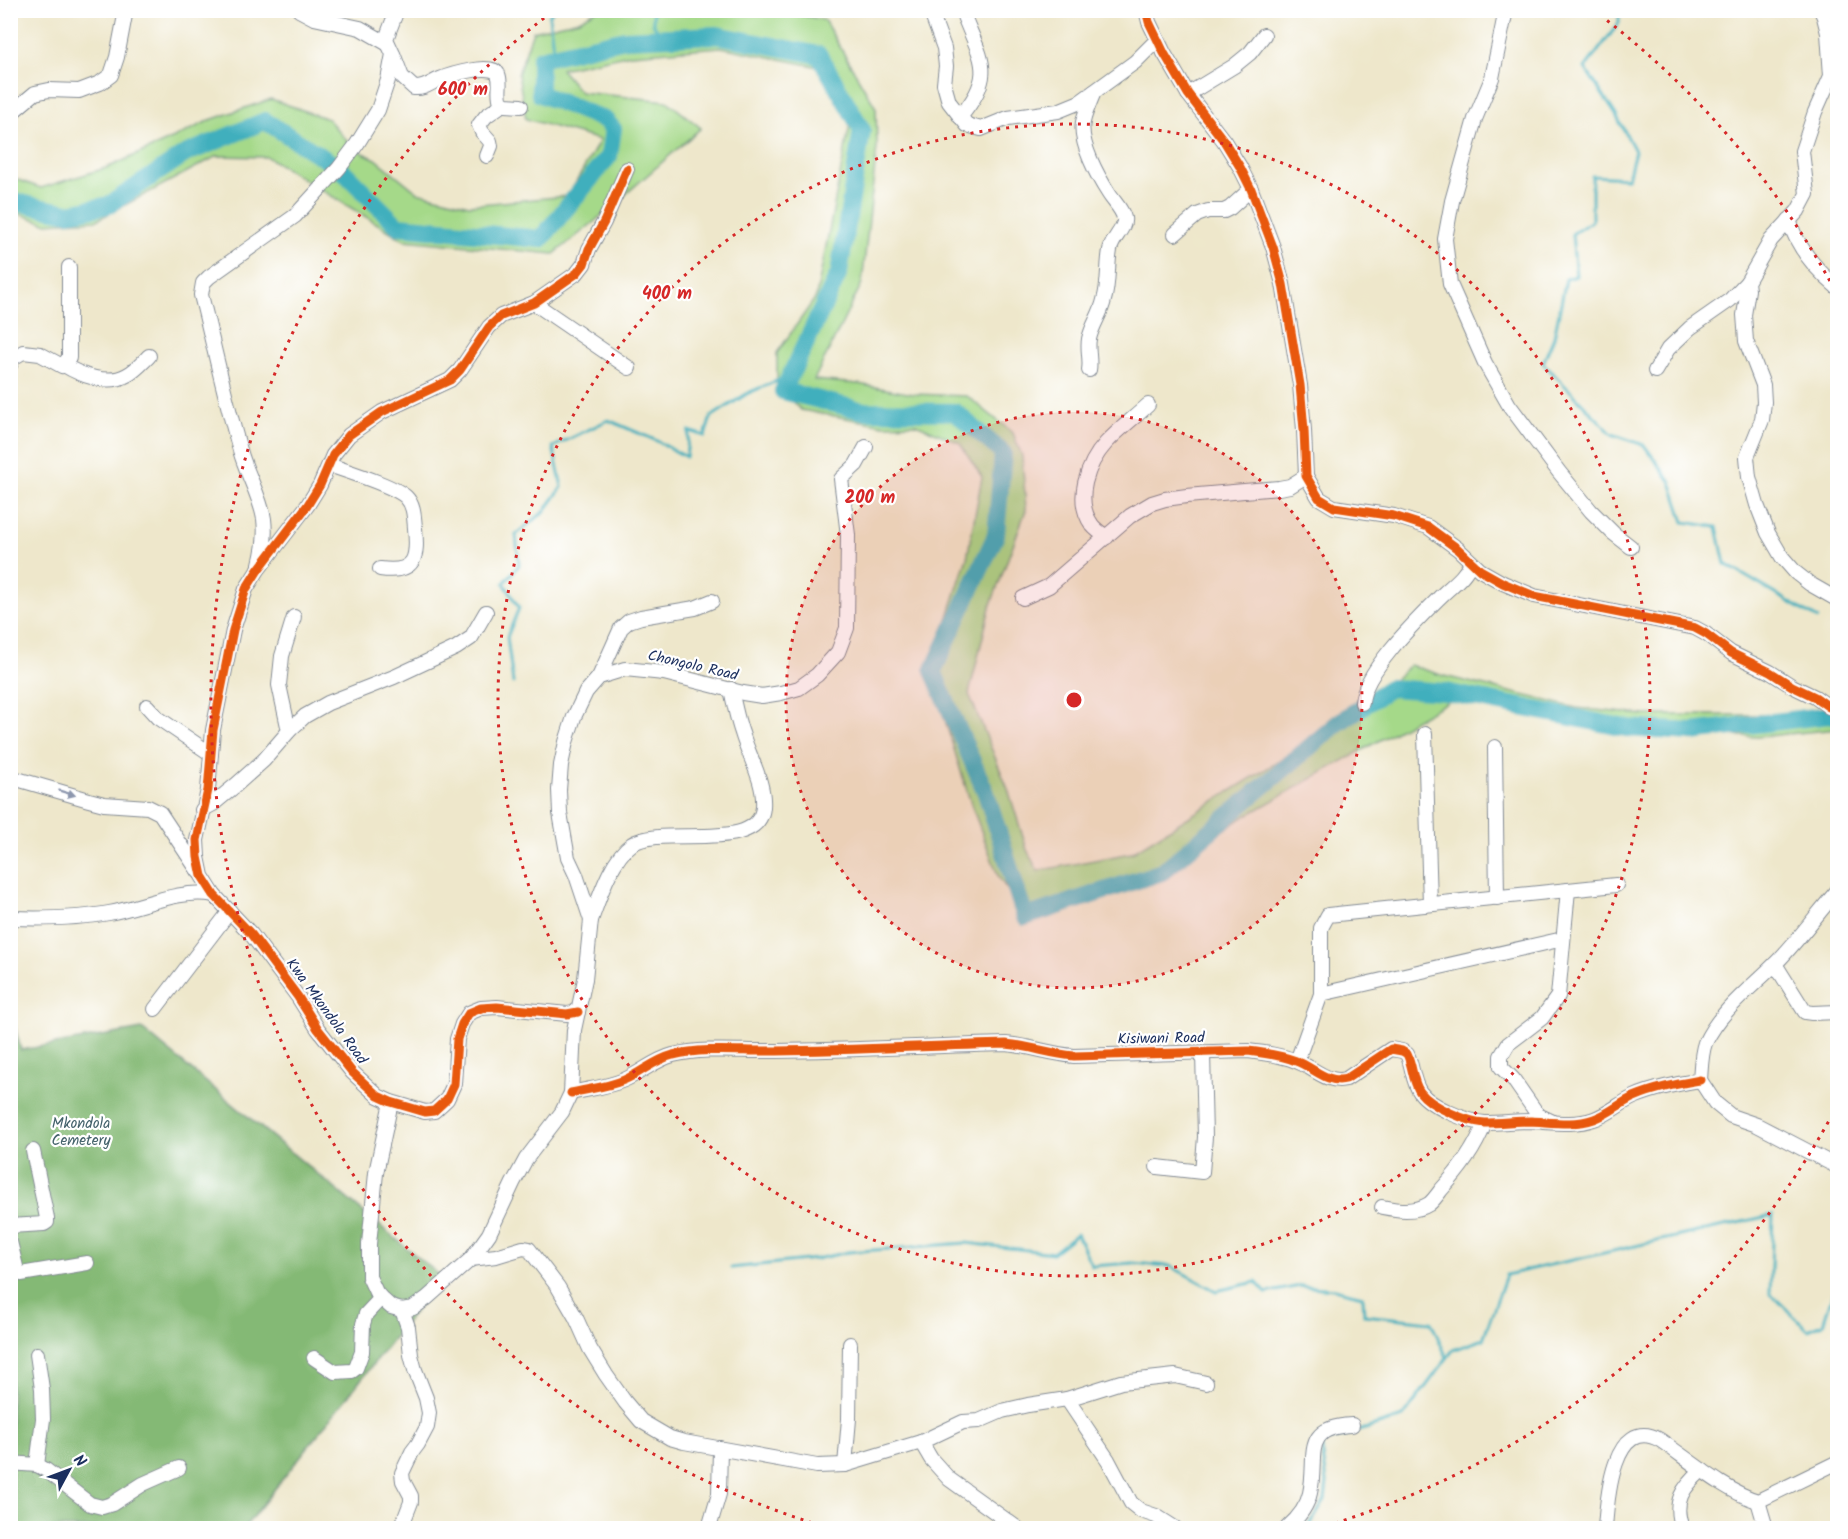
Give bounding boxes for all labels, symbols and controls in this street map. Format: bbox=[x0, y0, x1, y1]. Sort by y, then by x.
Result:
text: 600 m bbox=[438, 76, 488, 105]
text: 400 m bbox=[642, 280, 692, 309]
text: 200 m bbox=[845, 484, 896, 513]
street label: Chongolo Road bbox=[645, 644, 741, 688]
centre of rings bbox=[1064, 690, 1084, 710]
one-way arrow bbox=[58, 789, 76, 798]
street label: Kwa Mkondola Road bbox=[279, 953, 373, 1070]
street label: Kisiwani Road bbox=[1117, 1026, 1205, 1052]
park label: Mkondola Cemetery bbox=[52, 1112, 111, 1153]
north arrow bbox=[39, 1440, 99, 1500]
text: N bbox=[66, 1449, 92, 1473]

